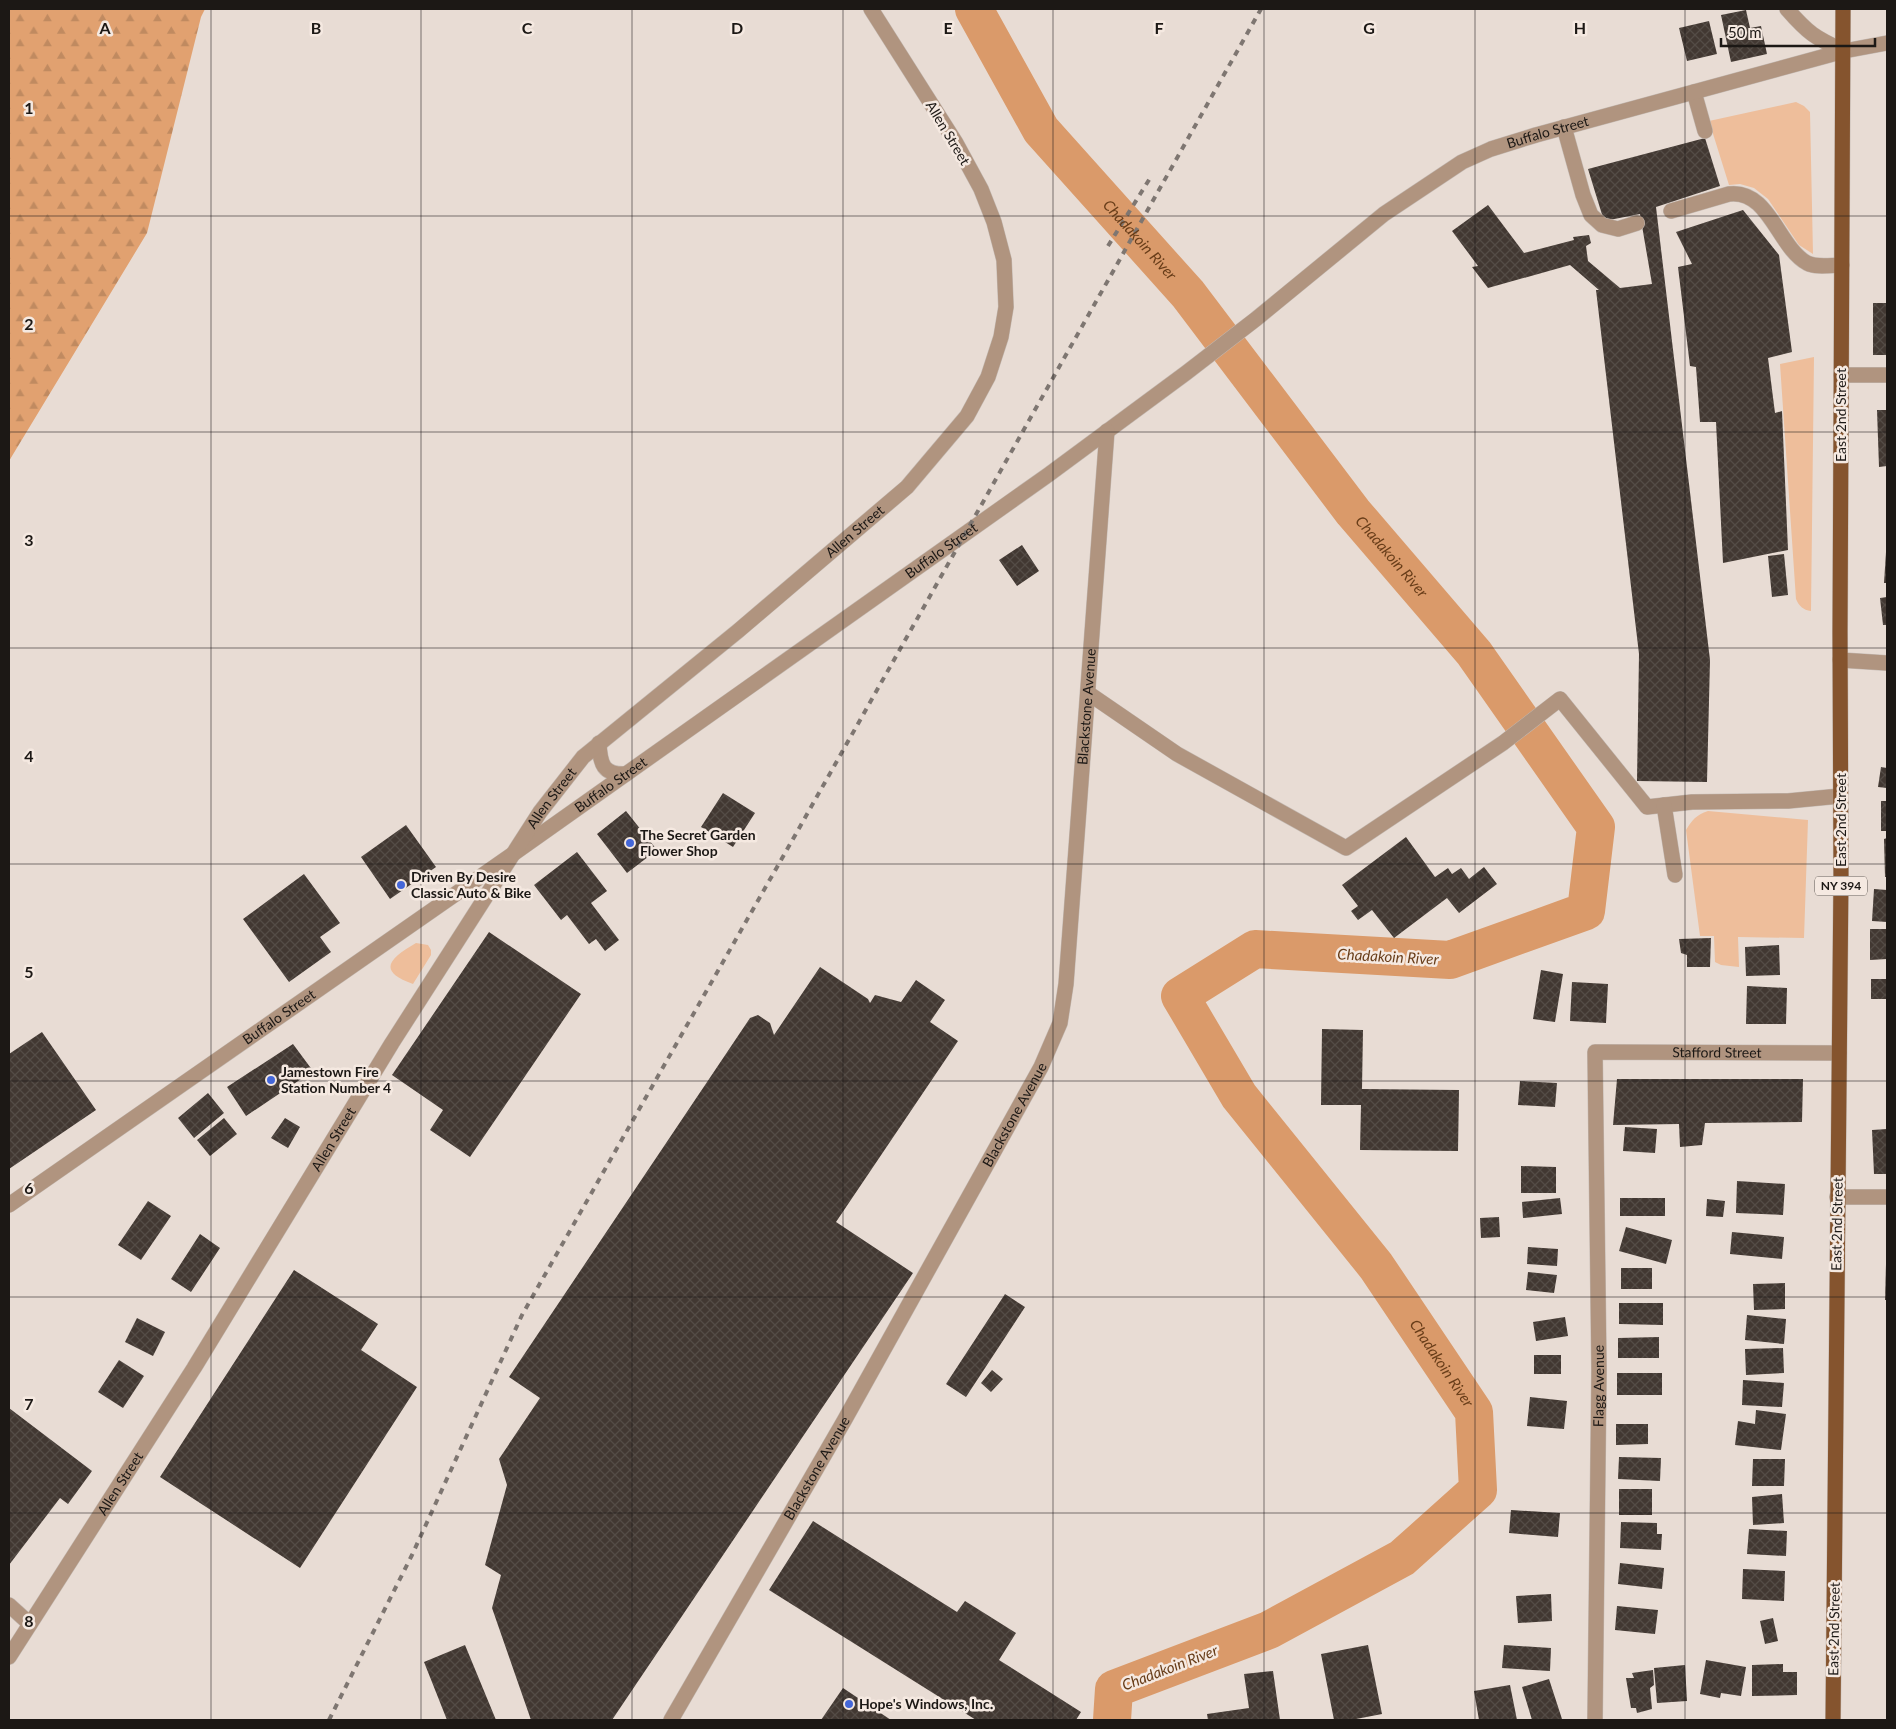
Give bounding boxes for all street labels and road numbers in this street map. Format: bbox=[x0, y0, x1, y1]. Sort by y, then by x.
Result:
street label: Allen Street bbox=[923, 98, 974, 168]
street label: Buffalo Street bbox=[1504, 112, 1591, 152]
street label: East 2nd Street bbox=[1832, 368, 1849, 462]
street label: Allen Street bbox=[822, 501, 887, 561]
street label: Buffalo Street bbox=[901, 519, 980, 582]
street label: Blackstone Avenue bbox=[1073, 648, 1099, 766]
street label: Buffalo Street bbox=[571, 753, 650, 816]
street label: Allen Street bbox=[523, 764, 579, 831]
street label: East 2nd Street bbox=[1832, 773, 1849, 867]
road number: NY 394 bbox=[1815, 876, 1867, 896]
street label: Buffalo Street bbox=[239, 985, 318, 1048]
street label: Stafford Street bbox=[1672, 1043, 1762, 1061]
street label: Blackstone Avenue bbox=[978, 1060, 1050, 1170]
street label: Allen Street bbox=[307, 1104, 359, 1174]
street label: East 2nd Street bbox=[1827, 1177, 1846, 1271]
street label: Flagg Avenue bbox=[1589, 1345, 1607, 1427]
street label: Blackstone Avenue bbox=[780, 1413, 853, 1523]
street label: Allen Street bbox=[93, 1448, 146, 1518]
street label: East 2nd Street bbox=[1824, 1582, 1843, 1676]

